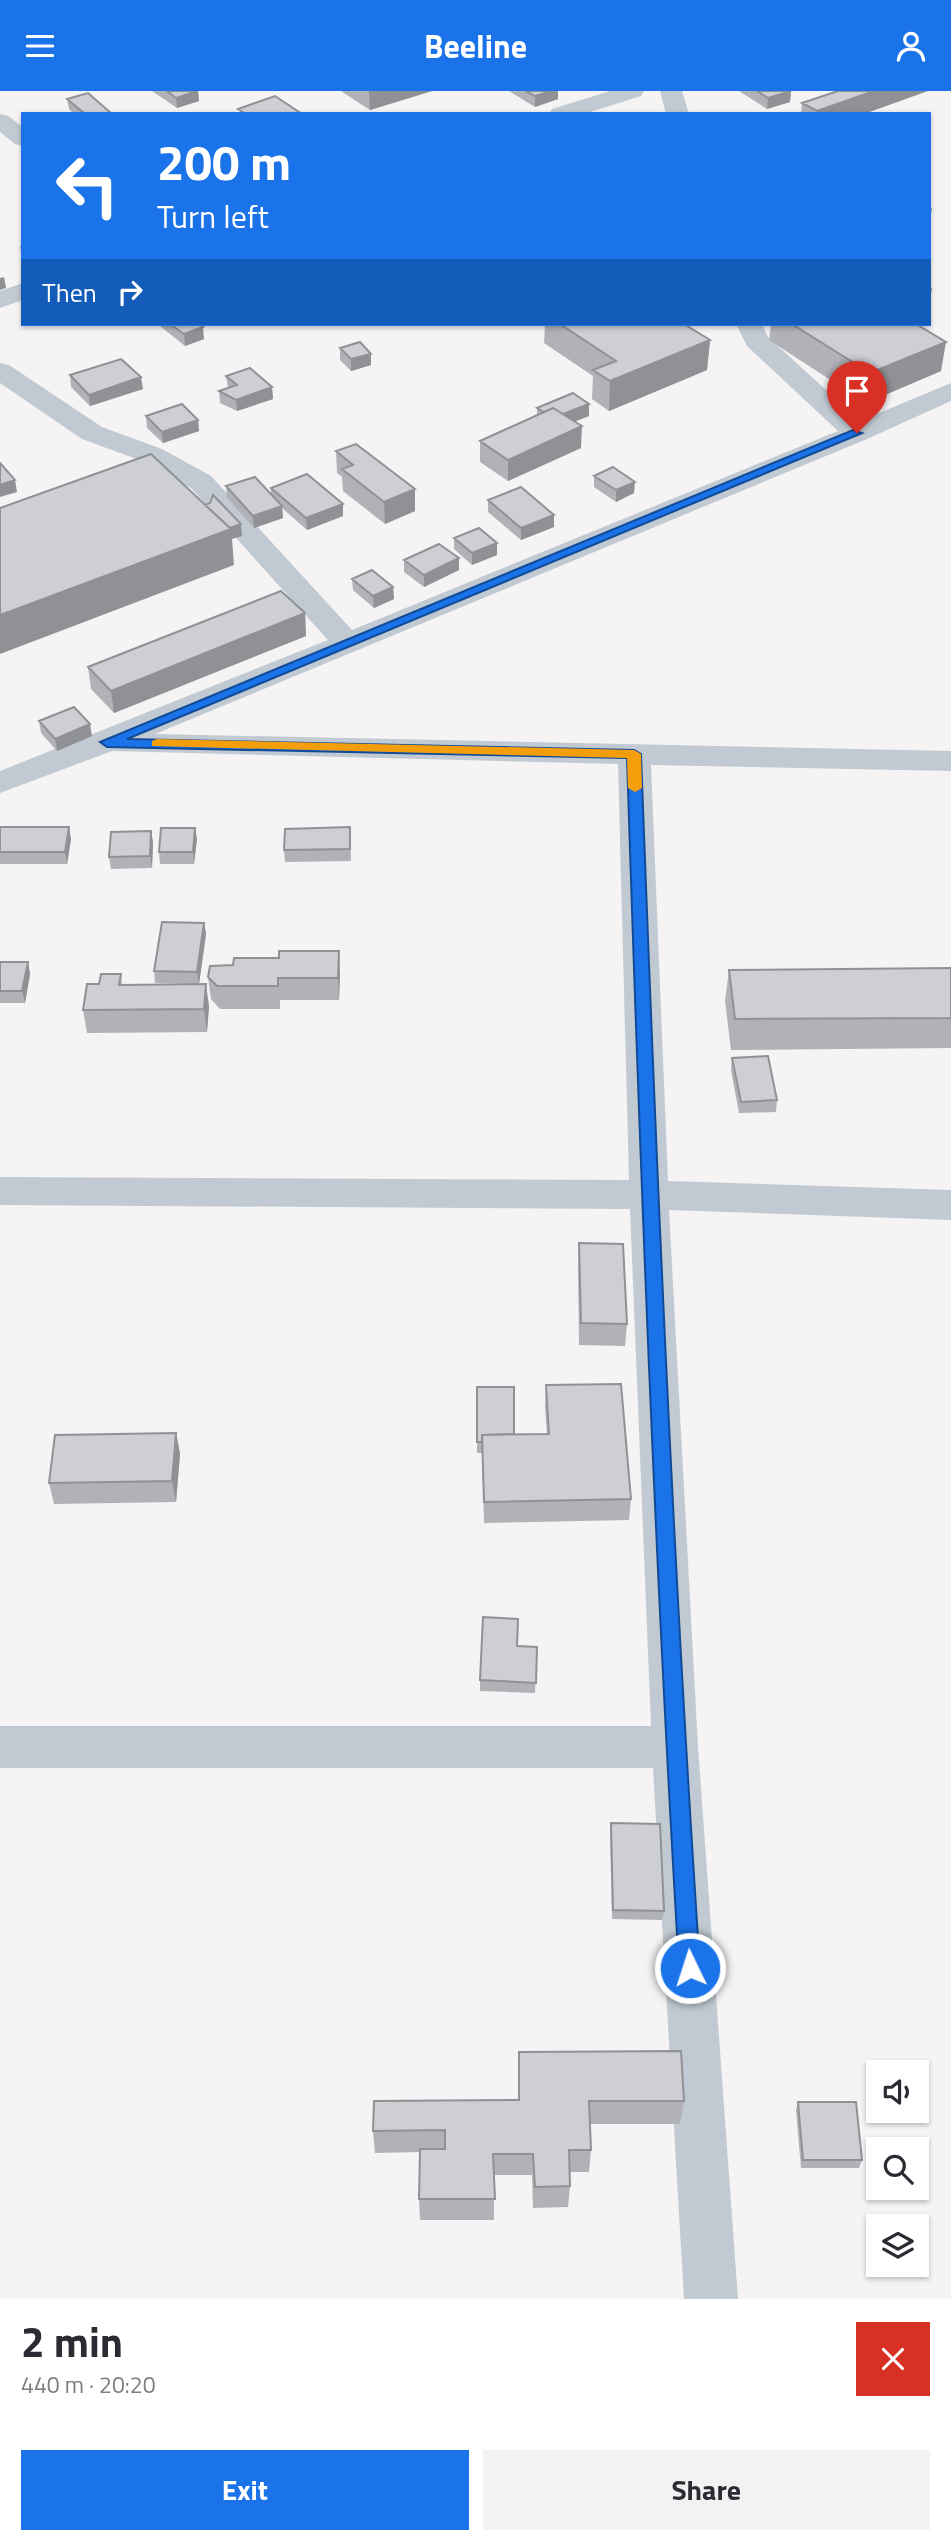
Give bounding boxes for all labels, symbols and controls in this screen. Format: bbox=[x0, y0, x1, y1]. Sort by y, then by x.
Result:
text: Beeline bbox=[424, 22, 527, 70]
icon: menu bbox=[21, 27, 59, 65]
icon: person bbox=[892, 27, 930, 65]
text: 200 m bbox=[157, 124, 291, 199]
icon: left bbox=[42, 140, 133, 231]
text: Turn left bbox=[157, 192, 269, 240]
text: Then bbox=[42, 273, 97, 312]
icon: right bbox=[111, 273, 149, 311]
pin bbox=[827, 361, 887, 433]
icon: arrive bbox=[838, 372, 876, 410]
position arrow bbox=[653, 1931, 727, 2005]
map controls bbox=[866, 2060, 929, 2277]
button: sound bbox=[866, 2060, 929, 2123]
button: search bbox=[866, 2137, 929, 2200]
button: layers bbox=[866, 2214, 929, 2277]
text: 2 min bbox=[21, 2309, 123, 2373]
button: close bbox=[856, 2322, 930, 2396]
text: 440 m · 20:20 bbox=[21, 2367, 156, 2402]
button: Exit bbox=[21, 2450, 469, 2530]
button: Share bbox=[483, 2450, 930, 2530]

